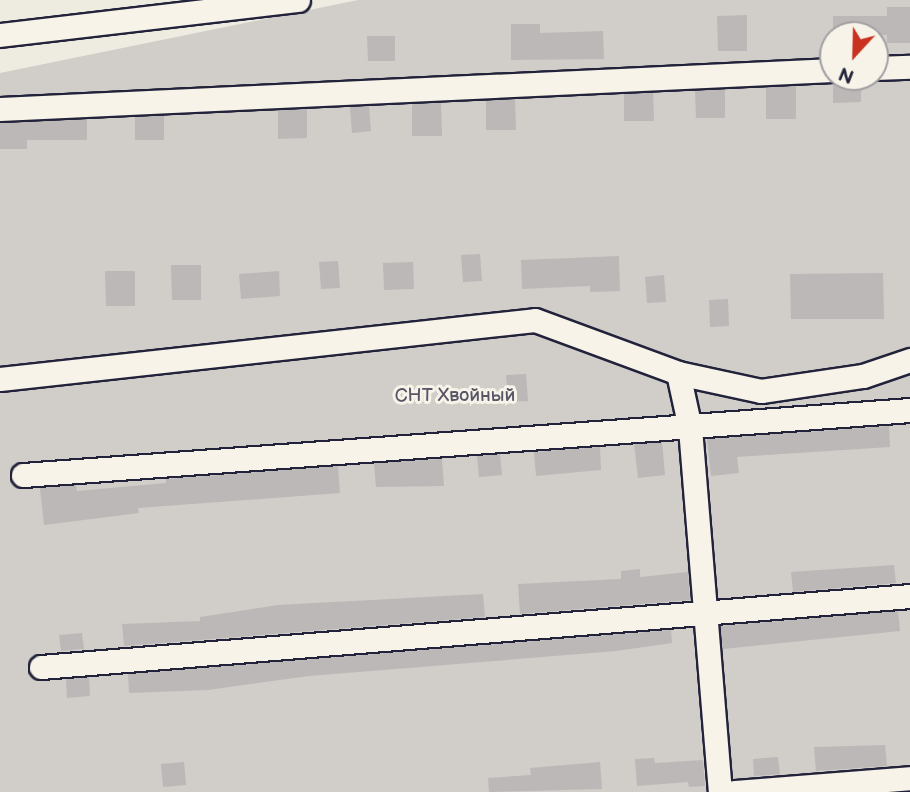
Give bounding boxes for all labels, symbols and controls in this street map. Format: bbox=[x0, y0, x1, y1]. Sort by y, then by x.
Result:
north arrow bbox=[819, 21, 889, 91]
text: N bbox=[836, 61, 858, 87]
park label: СНТ Хвойный bbox=[395, 385, 515, 407]

